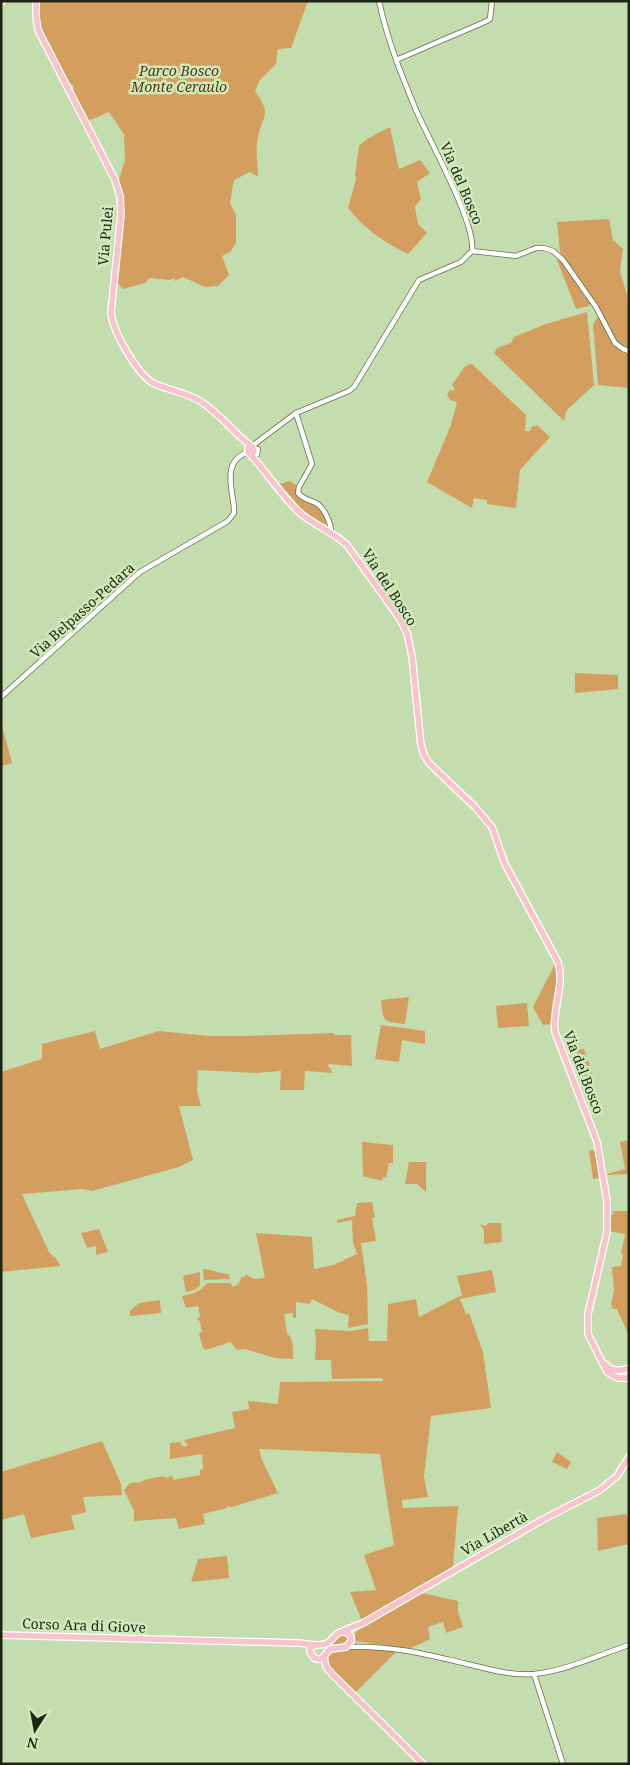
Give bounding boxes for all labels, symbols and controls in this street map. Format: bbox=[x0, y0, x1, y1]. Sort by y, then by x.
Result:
park label: Parco Bosco Monte Ceraulo bbox=[130, 61, 227, 96]
street label: Via del Bosco bbox=[436, 139, 488, 227]
street label: Via Pulei bbox=[93, 205, 117, 266]
street label: Via del Bosco bbox=[358, 545, 422, 629]
street label: Via Belpasso-Pedara bbox=[26, 558, 138, 662]
street label: Via del Bosco bbox=[559, 1027, 609, 1117]
street label: Via Libertà bbox=[457, 1506, 531, 1560]
street label: Corso Ara di Giove bbox=[22, 1613, 146, 1637]
north arrow bbox=[10, 1705, 60, 1755]
text: N bbox=[25, 1733, 40, 1754]

